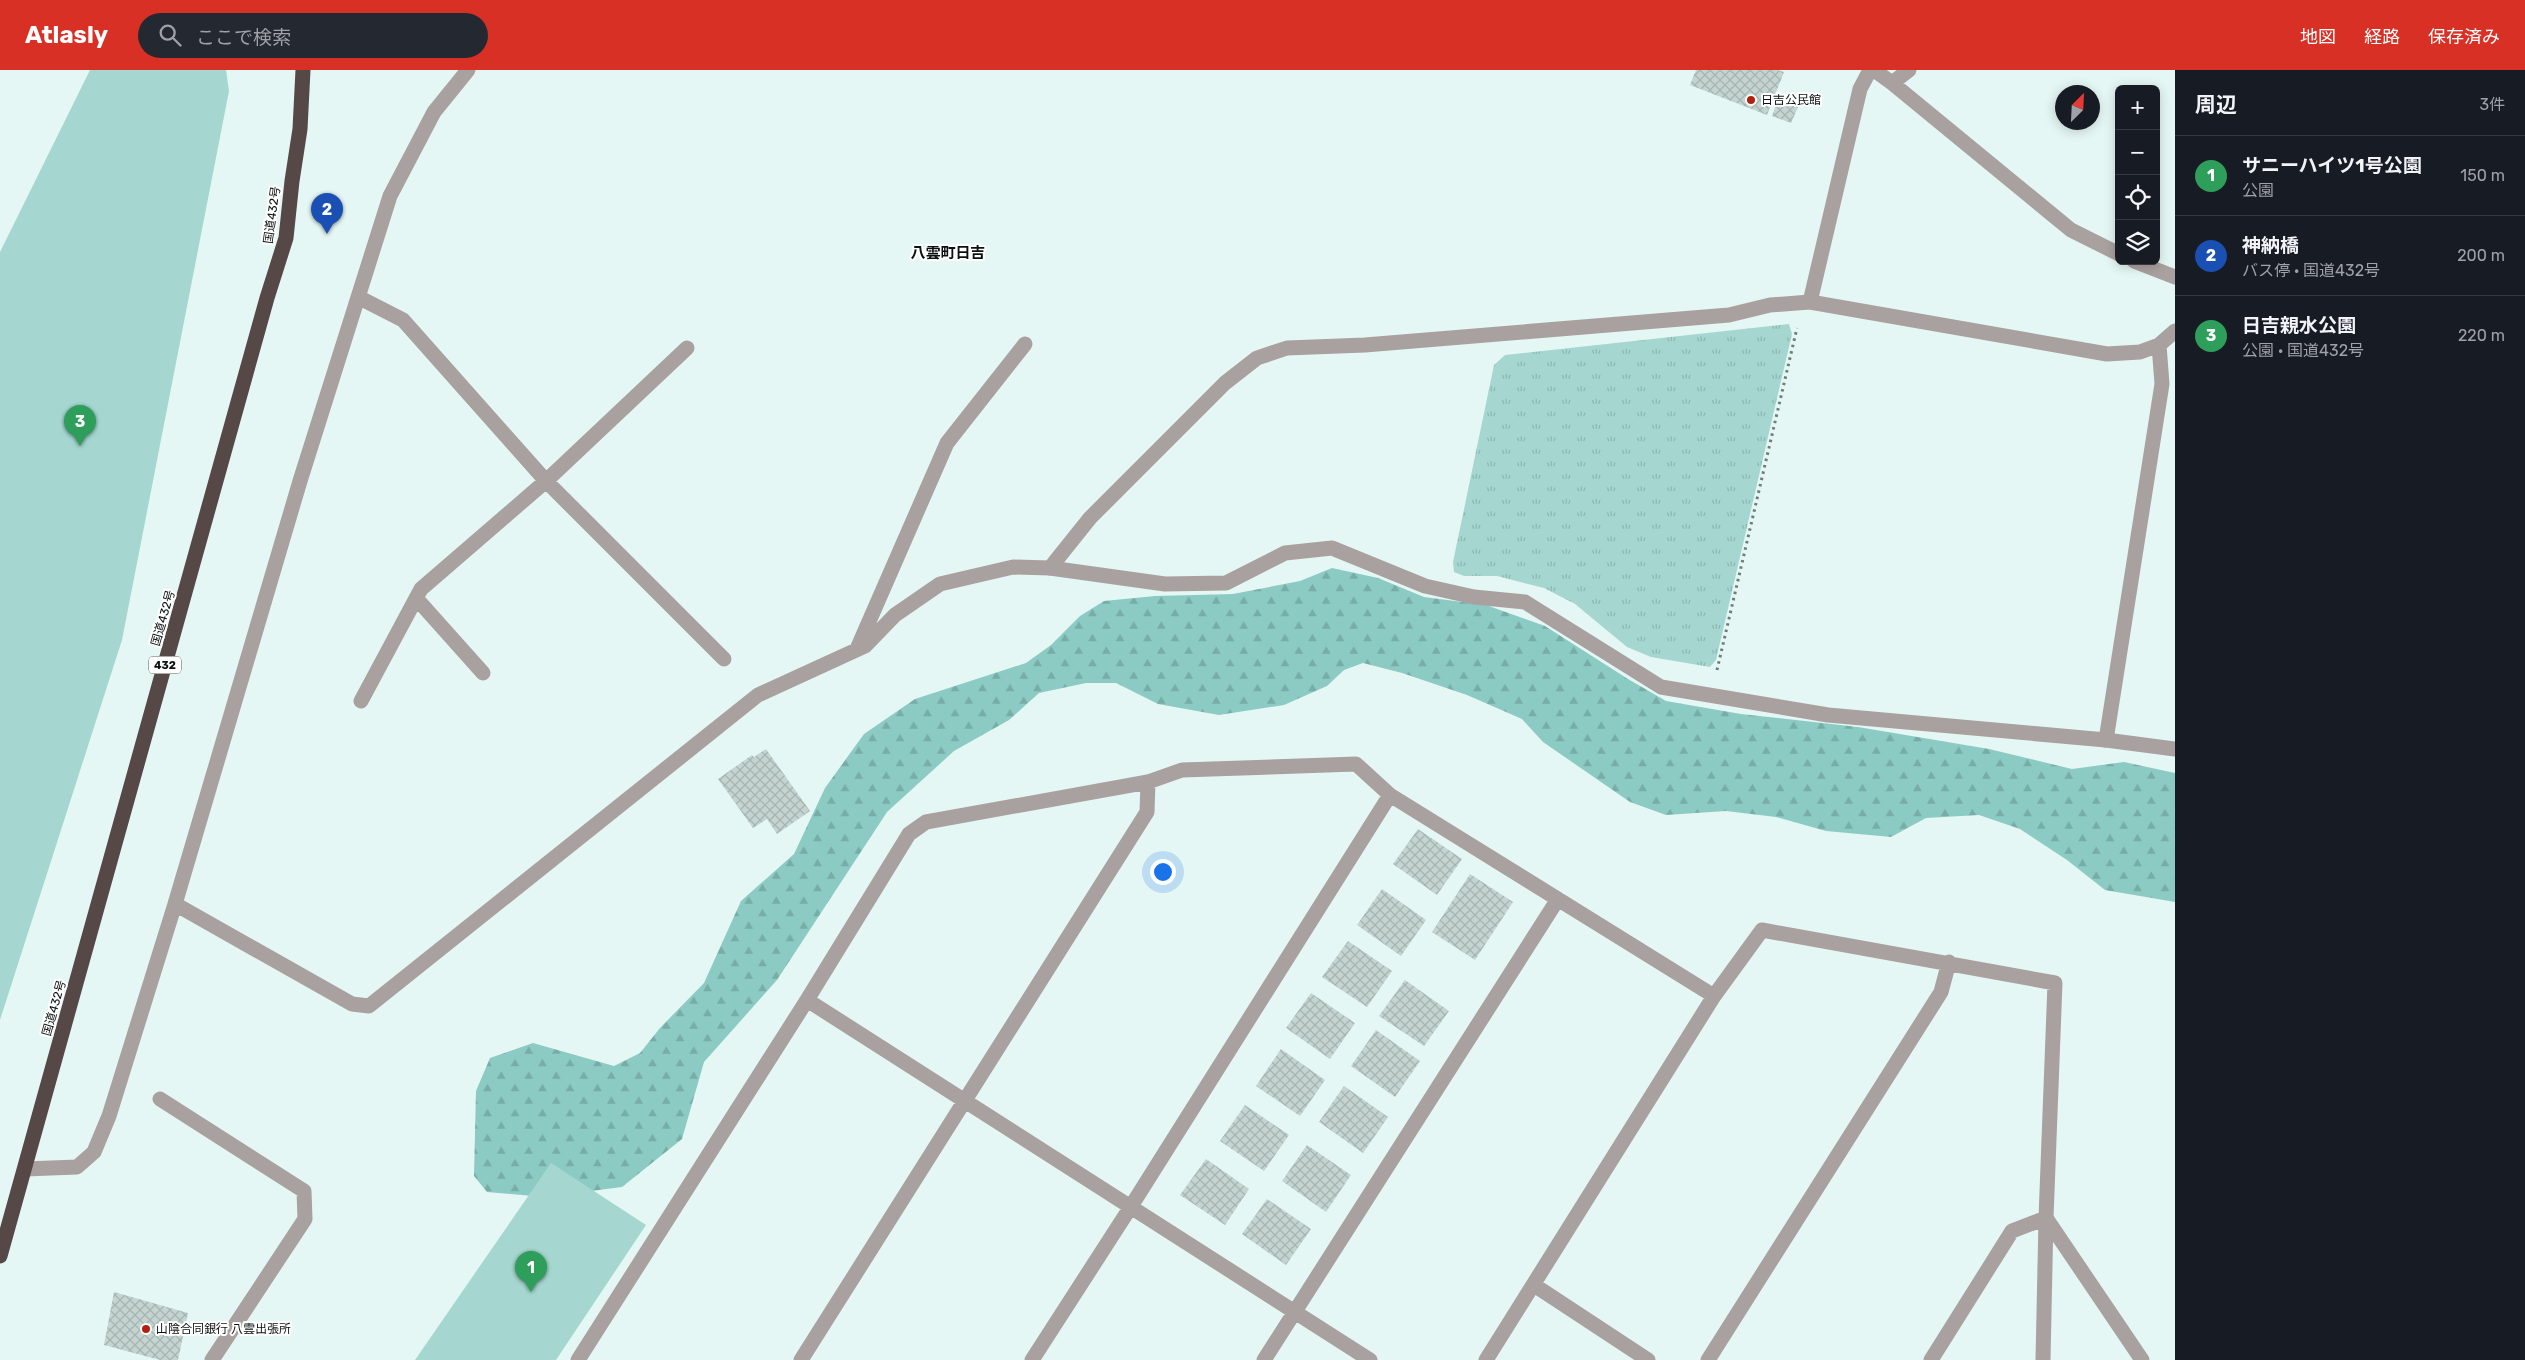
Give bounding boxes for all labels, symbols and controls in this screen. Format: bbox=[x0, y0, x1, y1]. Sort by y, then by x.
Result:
search box bbox=[138, 13, 488, 58]
text: Atlasly bbox=[25, 21, 108, 49]
icon: search bbox=[156, 21, 184, 49]
text: ここで検索 bbox=[196, 26, 291, 49]
text: 地図 bbox=[2300, 26, 2336, 48]
text: 経路 bbox=[2364, 26, 2400, 48]
text: 保存済み bbox=[2428, 26, 2500, 48]
north arrow bbox=[2055, 85, 2100, 130]
map controls bbox=[2115, 85, 2160, 265]
button: + bbox=[2115, 85, 2160, 130]
text: 周辺 bbox=[2195, 92, 2237, 117]
place label: 日吉公民館 bbox=[1761, 93, 1821, 107]
marker: 日吉公民館 bbox=[1745, 94, 1757, 106]
text: 3件 bbox=[2479, 95, 2505, 114]
button: − bbox=[2115, 130, 2160, 175]
text: サニーハイツ1号公園 bbox=[2242, 154, 2422, 177]
text: 1 bbox=[2207, 166, 2215, 185]
text: 150 m bbox=[2460, 166, 2505, 185]
button: locate bbox=[2115, 175, 2160, 220]
text: 公園 bbox=[2242, 181, 2274, 200]
street label: 国道432号 bbox=[261, 185, 283, 245]
pin: 2 bbox=[311, 193, 343, 234]
button: layers bbox=[2115, 220, 2160, 265]
text: 神納橋 bbox=[2242, 234, 2299, 257]
district label: 八雲町日吉 bbox=[910, 244, 986, 262]
text: 2 bbox=[2206, 246, 2216, 265]
text: 200 m bbox=[2457, 246, 2505, 265]
text: バス停 · 国道432号 bbox=[2242, 261, 2380, 280]
text: 日吉親水公園 bbox=[2242, 314, 2356, 337]
text: 3 bbox=[2206, 326, 2216, 345]
text: 220 m bbox=[2458, 326, 2505, 345]
text: 公園 · 国道432号 bbox=[2242, 341, 2364, 360]
pin: 3 bbox=[64, 405, 96, 446]
street label: 国道432号 bbox=[148, 588, 178, 648]
road number: 432 bbox=[149, 656, 181, 674]
your location bbox=[1150, 859, 1176, 885]
street label: 国道432号 bbox=[39, 978, 69, 1038]
pin: 1 bbox=[515, 1251, 547, 1292]
place label: 山陰合同銀行 八雲出張所 bbox=[156, 1322, 291, 1336]
marker: 山陰合同銀行 八雲出張所 bbox=[140, 1323, 152, 1335]

